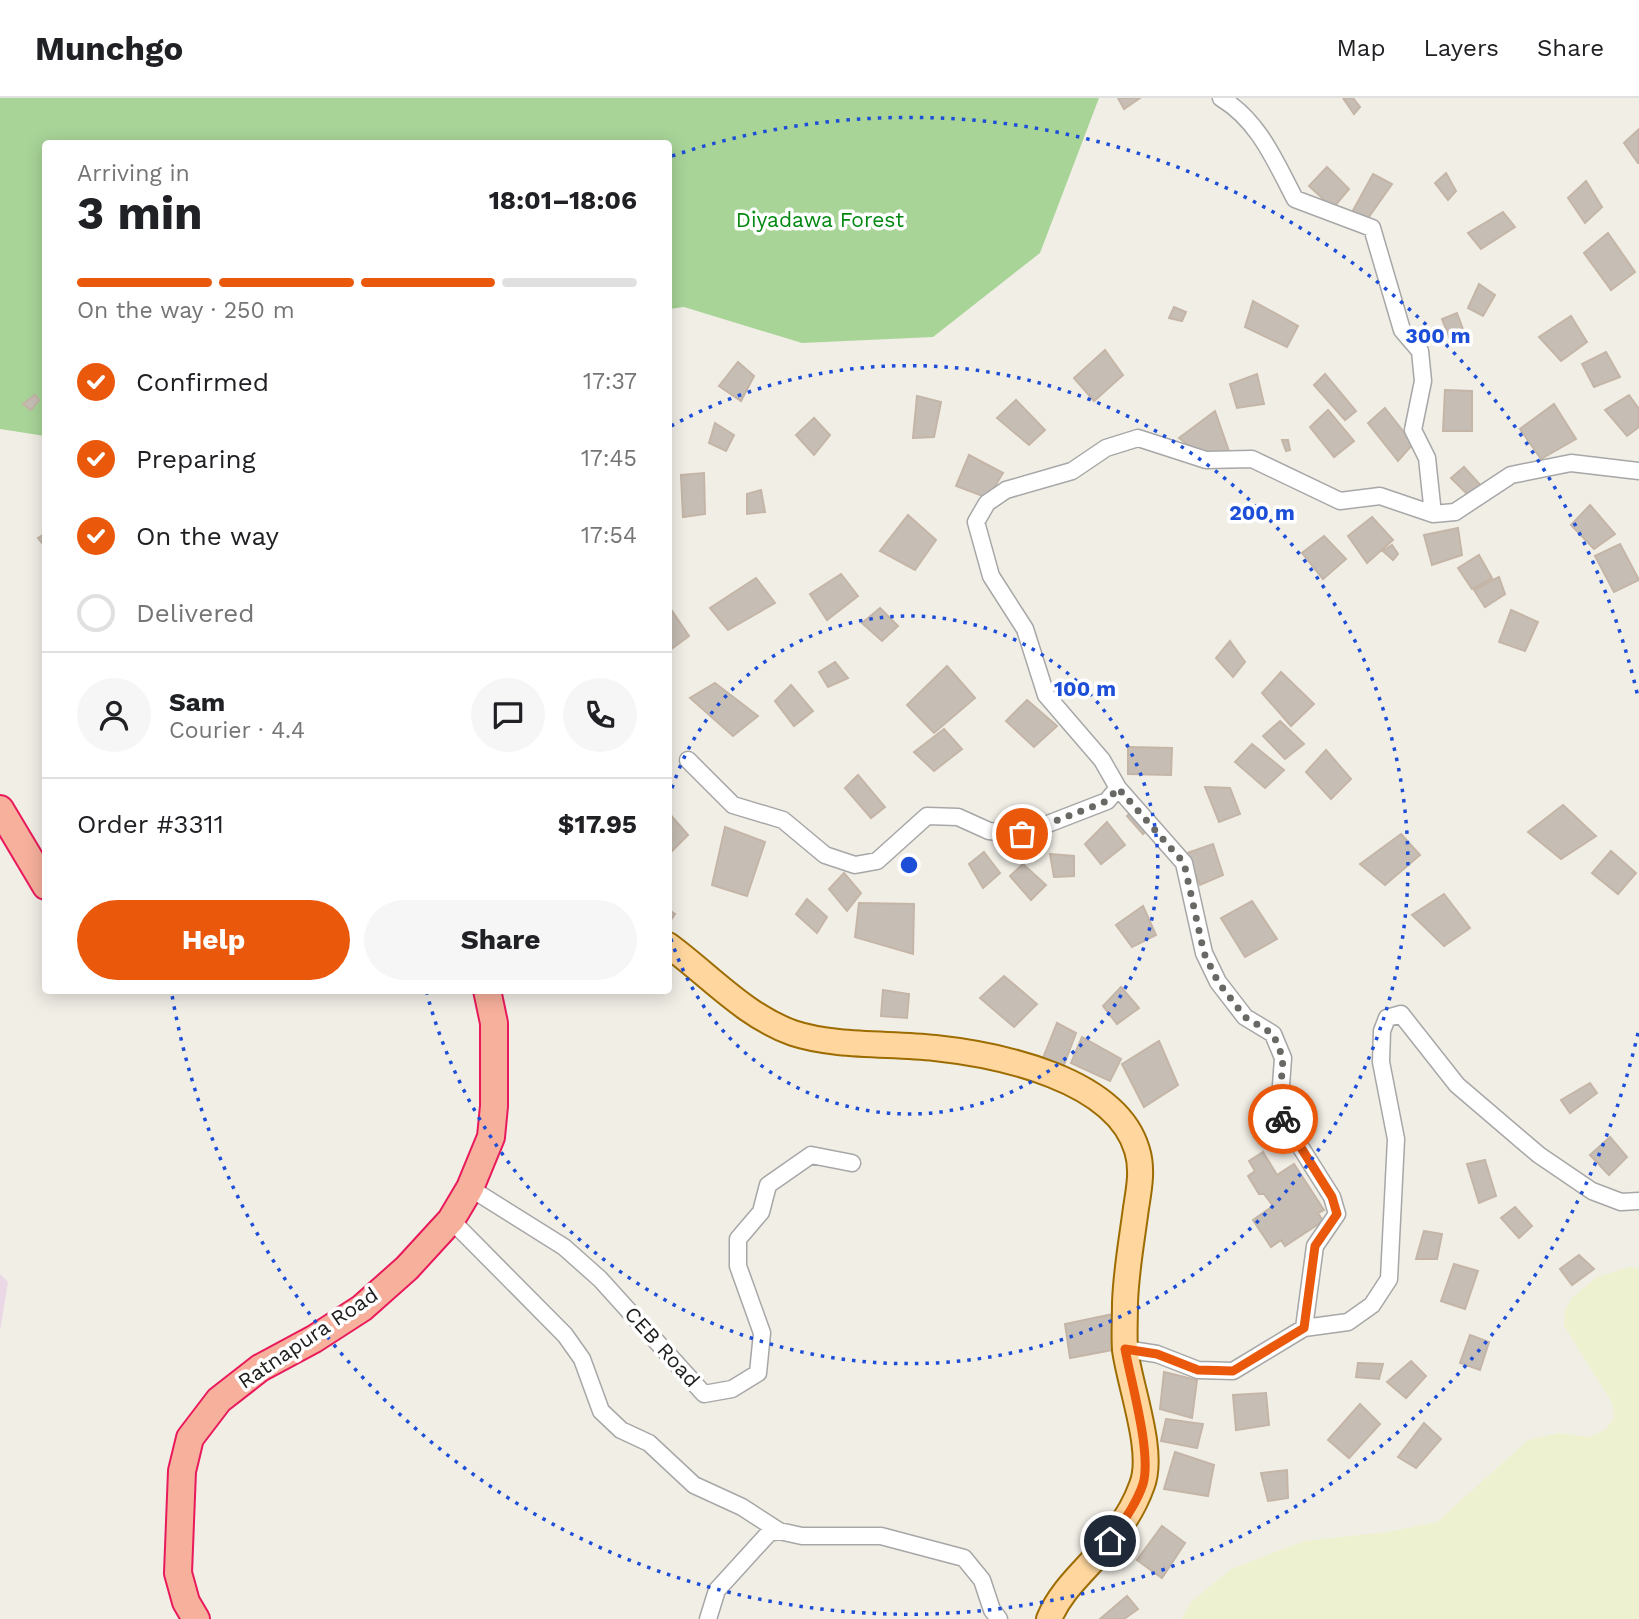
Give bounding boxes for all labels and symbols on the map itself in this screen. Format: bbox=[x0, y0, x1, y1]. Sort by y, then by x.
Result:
park label: Diyadawa Forest bbox=[736, 207, 904, 232]
text: 300 m bbox=[1405, 323, 1471, 348]
text: 200 m bbox=[1229, 500, 1295, 525]
text: 100 m bbox=[1054, 676, 1116, 701]
pin bbox=[992, 804, 1052, 864]
centre of rings bbox=[897, 853, 921, 877]
courier bbox=[1248, 1084, 1318, 1154]
street label: Ratnapura Road bbox=[233, 1282, 382, 1394]
street label: CEB Road bbox=[620, 1301, 705, 1392]
pin bbox=[1080, 1511, 1140, 1571]

